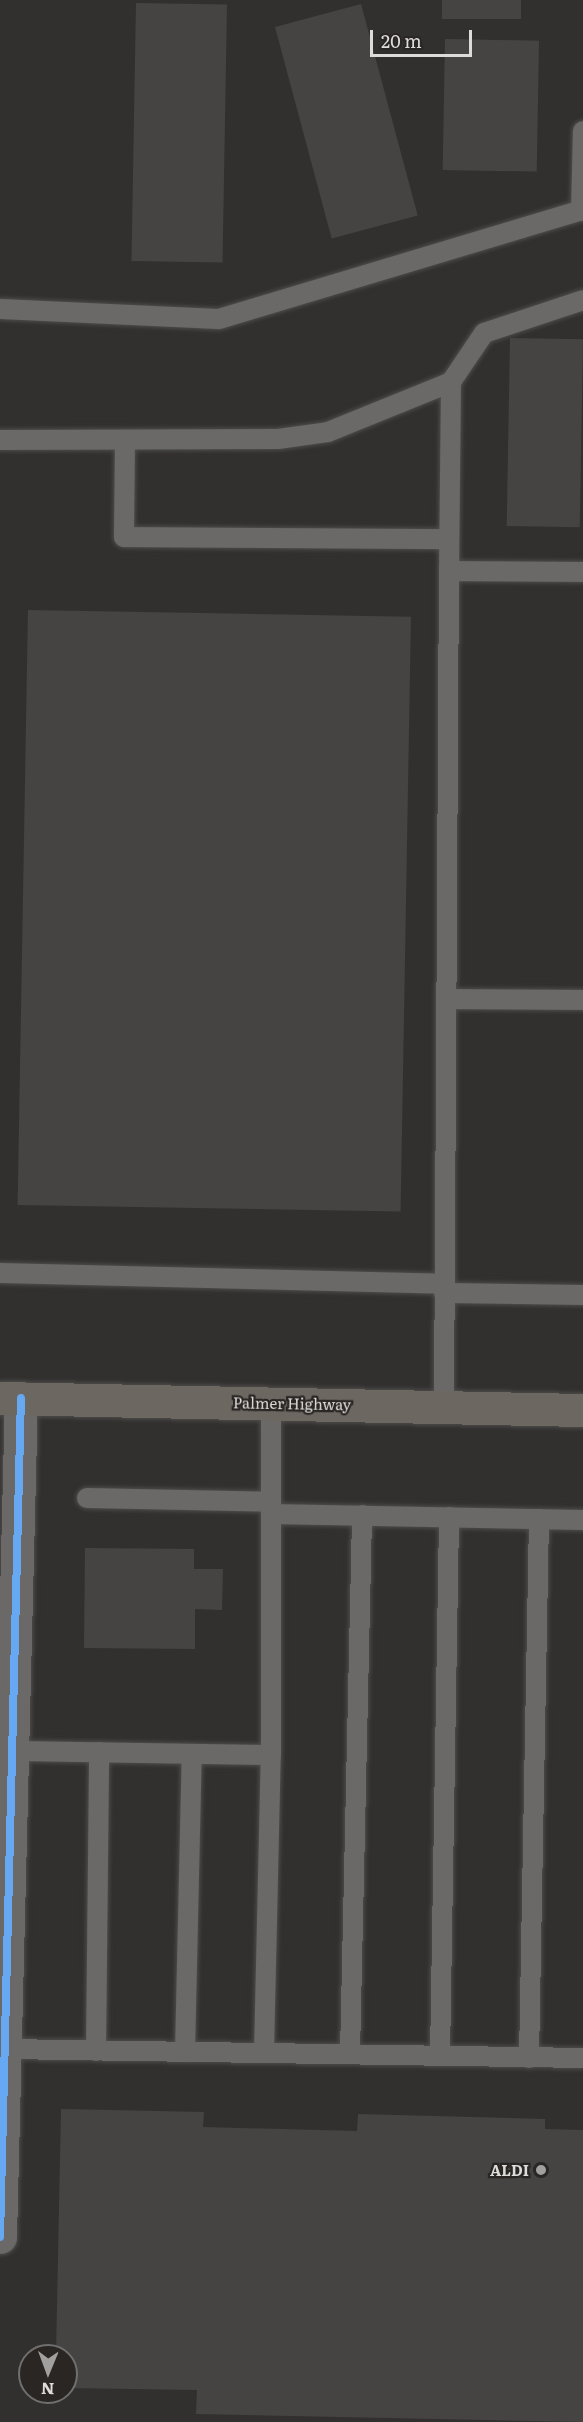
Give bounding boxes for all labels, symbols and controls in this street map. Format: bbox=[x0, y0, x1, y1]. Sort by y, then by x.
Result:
scale bar bbox=[373, 18, 475, 56]
text: 20 m bbox=[381, 27, 422, 54]
street label: Palmer Highway bbox=[233, 1393, 351, 1413]
place label: ALDI bbox=[490, 2161, 529, 2179]
marker: ALDI bbox=[534, 2163, 548, 2177]
north arrow bbox=[18, 2344, 78, 2404]
text: N bbox=[41, 2378, 55, 2402]

